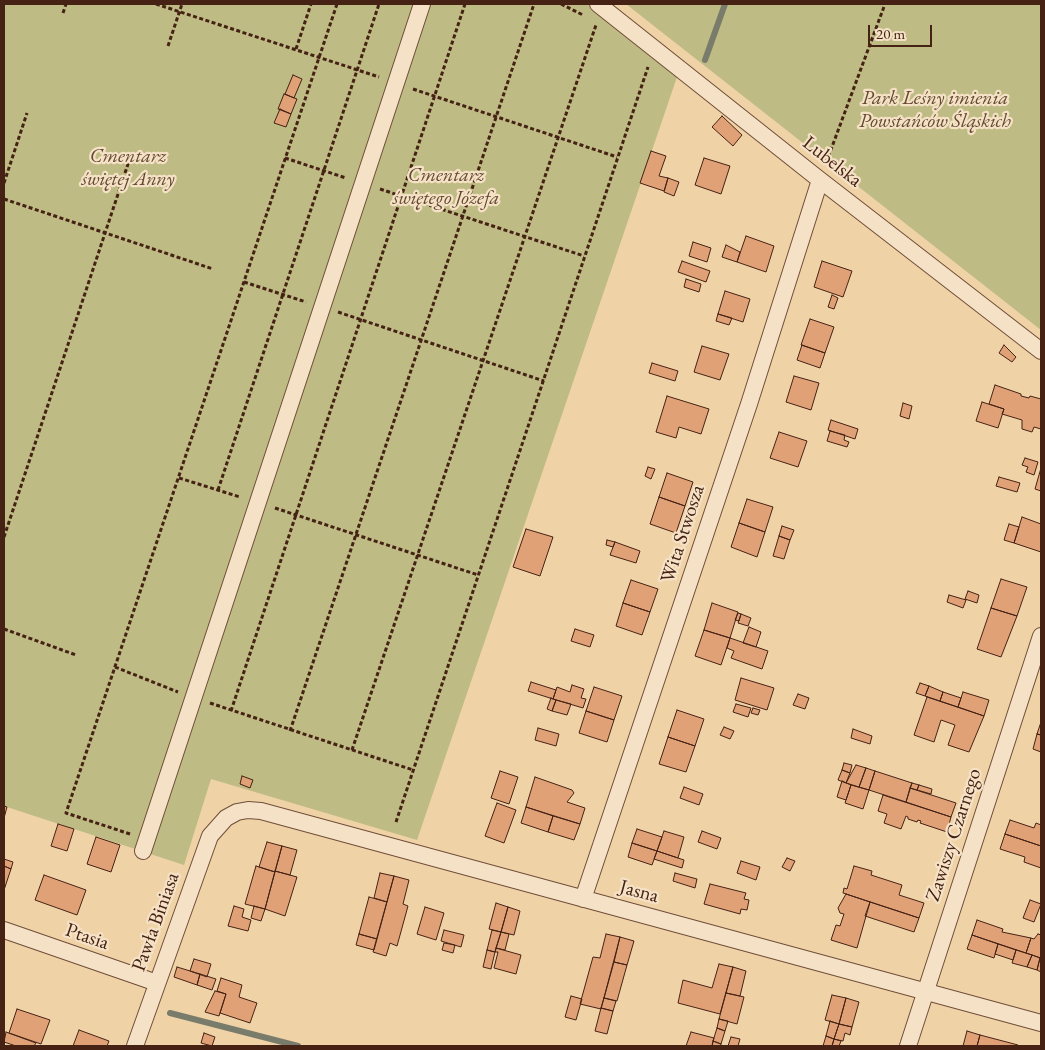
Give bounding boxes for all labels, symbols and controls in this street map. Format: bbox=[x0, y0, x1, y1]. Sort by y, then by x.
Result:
scale bar bbox=[870, 15, 934, 47]
text: 20 m bbox=[876, 24, 905, 43]
park label: Park Leśny imienia Powstańców Śląskich bbox=[859, 87, 1011, 134]
street label: Lubelska bbox=[797, 131, 867, 193]
park label: Cmentarz świętej Anny bbox=[81, 145, 175, 192]
park label: Cmentarz świętego Józefa bbox=[393, 164, 499, 211]
street label: Wita Stwosza bbox=[656, 482, 710, 586]
street label: Zawiszy Czarnego bbox=[921, 765, 987, 905]
street label: Pawła Biniasa bbox=[127, 869, 185, 975]
street label: Jasna bbox=[617, 875, 661, 909]
street label: Ptasia bbox=[62, 918, 112, 956]

